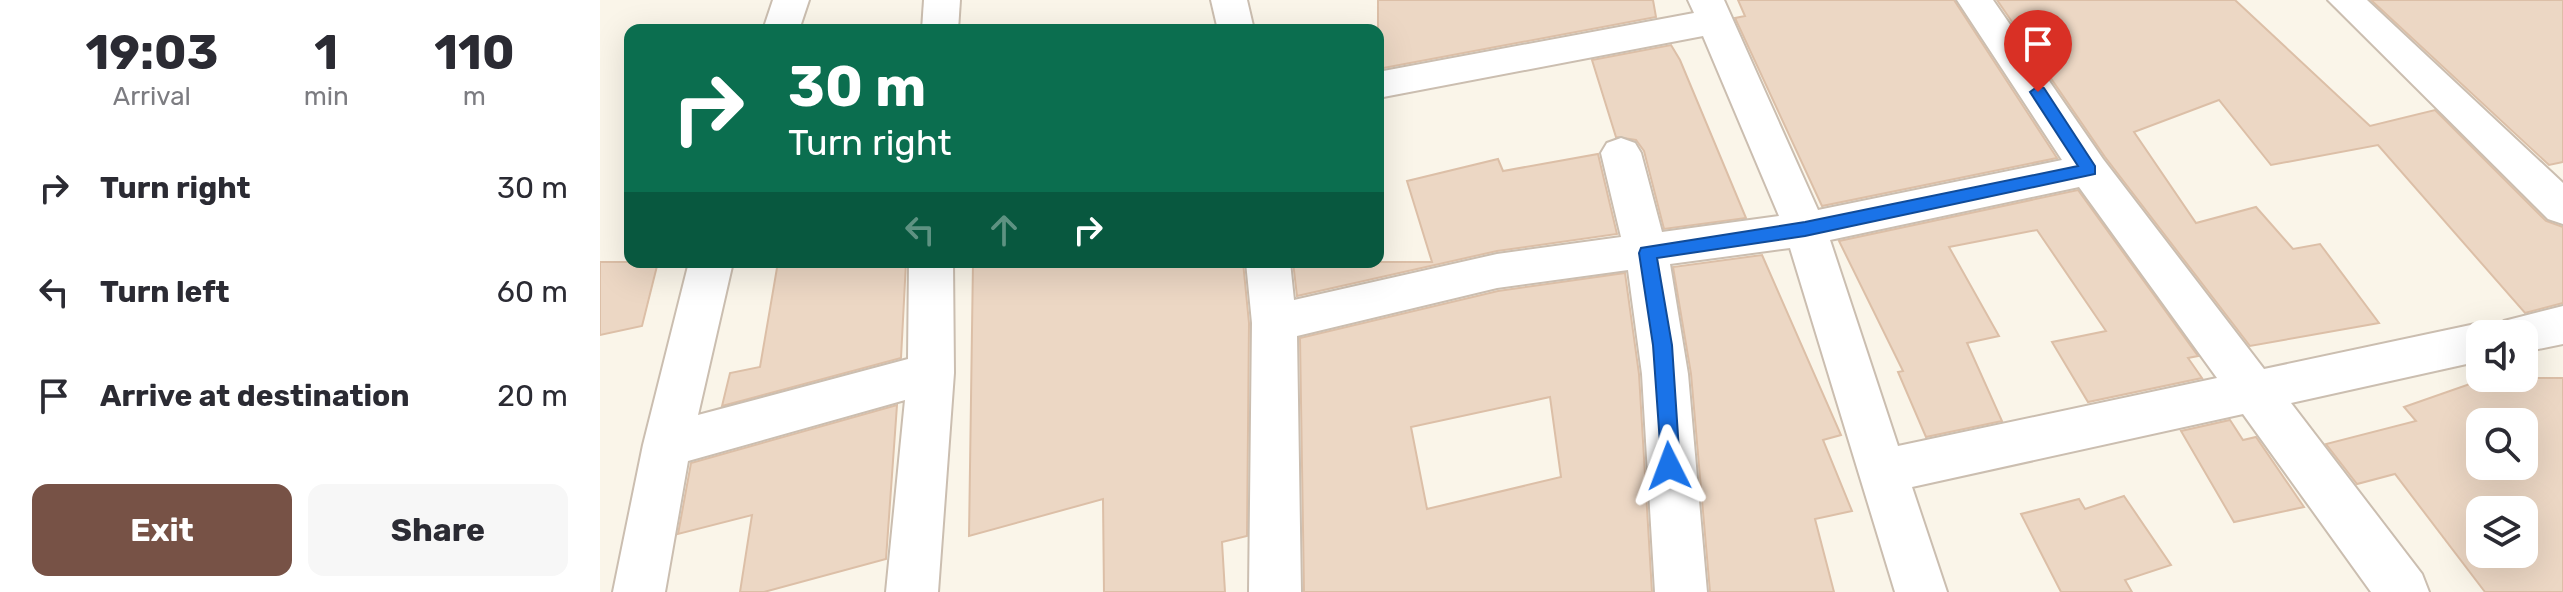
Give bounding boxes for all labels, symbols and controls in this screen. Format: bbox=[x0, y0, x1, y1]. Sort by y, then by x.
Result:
pin bbox=[2004, 10, 2072, 92]
icon: arrive bbox=[2016, 22, 2060, 66]
text: 19:03 bbox=[85, 24, 218, 81]
text: 1 bbox=[314, 24, 338, 81]
text: 110 bbox=[434, 24, 515, 81]
text: 30 m bbox=[788, 54, 926, 120]
icon: right bbox=[656, 56, 760, 160]
text: Arrival bbox=[113, 81, 191, 112]
text: min bbox=[304, 81, 349, 112]
text: m bbox=[463, 81, 486, 112]
text: Turn right bbox=[788, 121, 952, 164]
icon: right bbox=[32, 166, 76, 210]
text: Turn right bbox=[100, 170, 251, 206]
text: 30 m bbox=[497, 170, 568, 206]
icon: left bbox=[898, 208, 942, 252]
icon: ahead bbox=[982, 208, 1026, 252]
icon: right bbox=[1066, 208, 1110, 252]
icon: left bbox=[32, 270, 76, 314]
text: Turn left bbox=[100, 274, 230, 310]
text: 60 m bbox=[497, 274, 568, 310]
map controls bbox=[2466, 320, 2538, 568]
button: sound bbox=[2466, 320, 2538, 392]
icon: arrive bbox=[32, 374, 76, 418]
text: Arrive at destination bbox=[100, 378, 410, 414]
text: 20 m bbox=[497, 378, 568, 414]
button: search bbox=[2466, 408, 2538, 480]
position arrow bbox=[1627, 424, 1711, 508]
button: Exit bbox=[32, 484, 292, 576]
button: Share bbox=[308, 484, 568, 576]
button: layers bbox=[2466, 496, 2538, 568]

